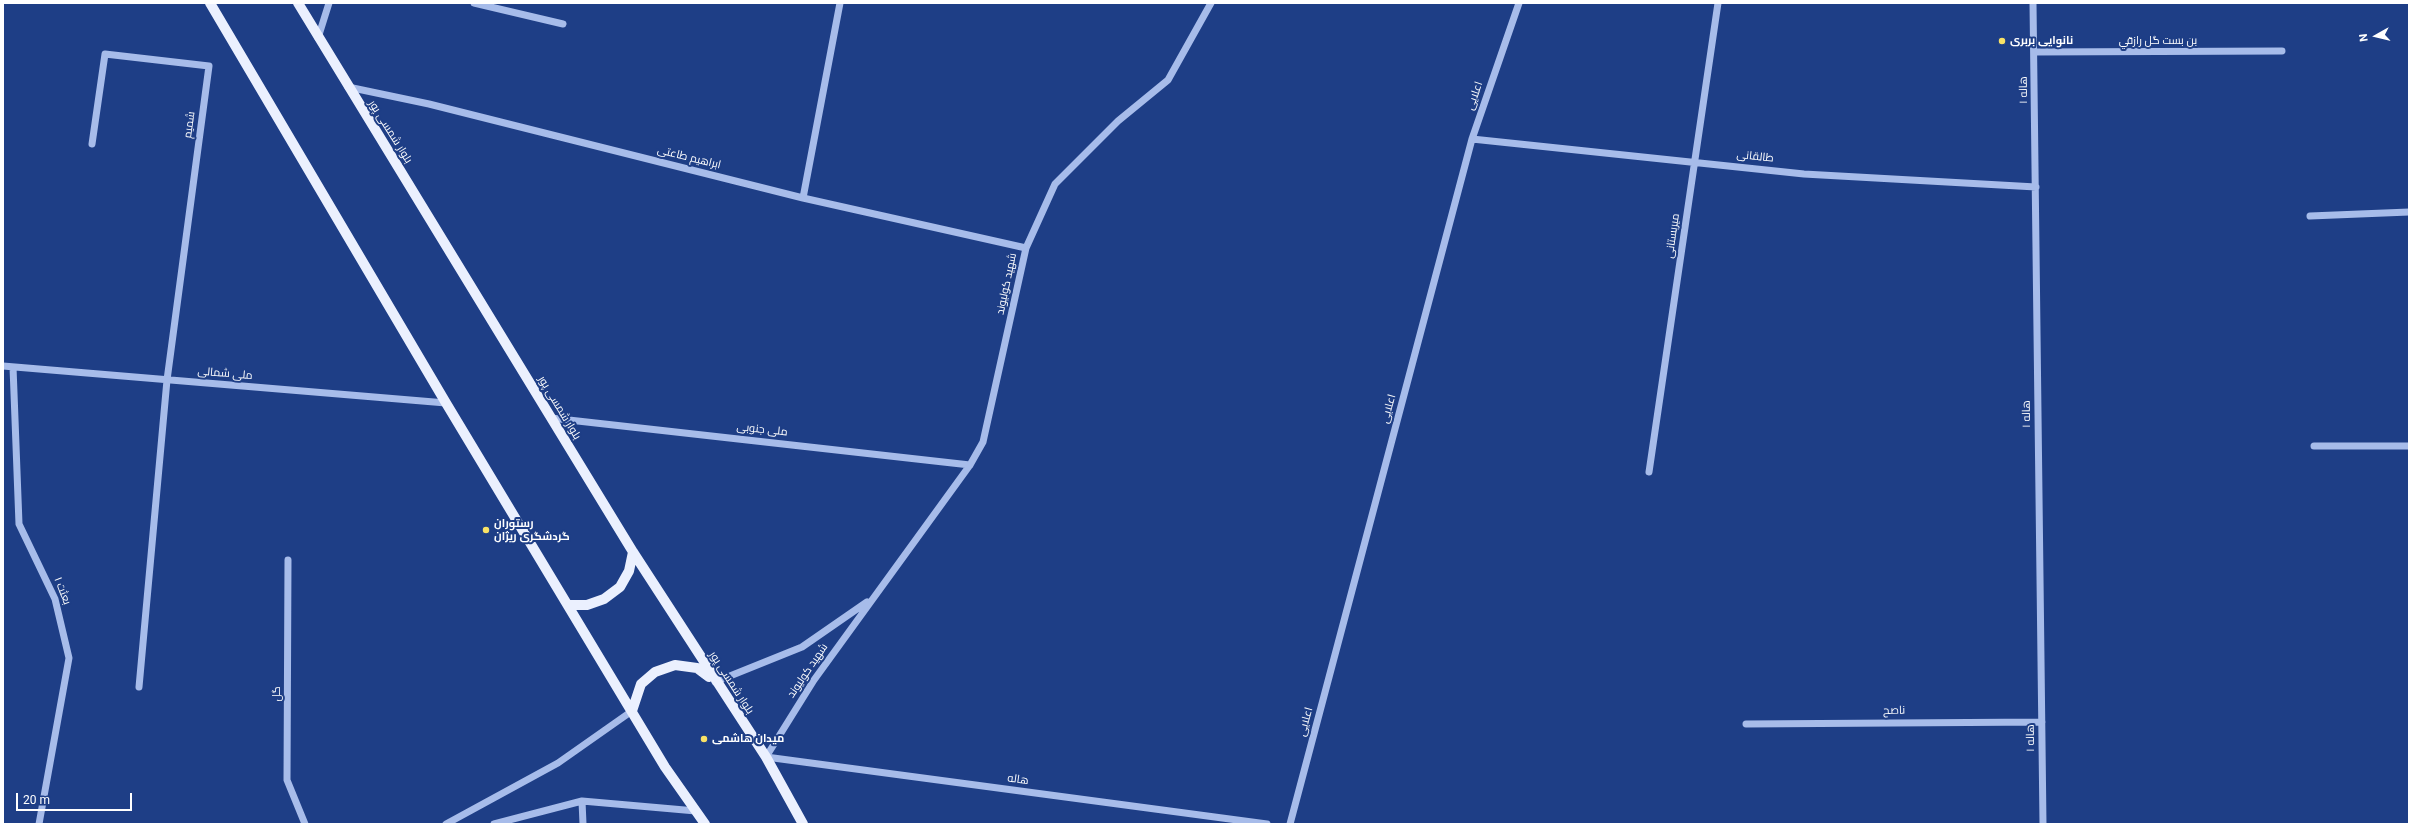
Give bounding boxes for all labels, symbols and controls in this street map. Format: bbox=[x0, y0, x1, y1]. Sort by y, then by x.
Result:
north arrow bbox=[2356, 16, 2396, 56]
text: N bbox=[2357, 33, 2371, 42]
place label: نانوایی بربری bbox=[2010, 34, 2073, 48]
street label: بن بست گل رازقي bbox=[2119, 34, 2197, 48]
marker: نانوایی بربری bbox=[1997, 36, 2007, 46]
street label: هاله ۱ bbox=[2017, 76, 2031, 104]
street label: اعلایی bbox=[1464, 80, 1486, 112]
street label: بلوار شمسی پور bbox=[365, 98, 415, 166]
street label: شمیم bbox=[182, 111, 198, 139]
street label: ابراهیم طاعتی bbox=[656, 144, 722, 172]
street label: طالقانی bbox=[1736, 148, 1774, 166]
street label: میربستانی bbox=[1663, 213, 1683, 259]
street label: شهید کولیوند bbox=[994, 252, 1020, 316]
street label: ملی شمالی bbox=[197, 365, 253, 383]
street label: بلوار شمسی پور bbox=[535, 374, 583, 442]
street label: اعلایی bbox=[1379, 393, 1399, 425]
street label: هاله ۱ bbox=[2020, 400, 2034, 428]
street label: ملی جنوبی bbox=[736, 421, 788, 439]
place label: رستوران گردشگری ریژان bbox=[494, 517, 570, 543]
marker: رستوران گردشگری ریژان bbox=[481, 525, 491, 535]
street label: بعثت ۱ bbox=[51, 575, 73, 607]
street label: شهید کولیوند bbox=[785, 641, 831, 701]
street label: بلوار شمسی پور bbox=[706, 649, 756, 717]
street label: گل bbox=[270, 686, 284, 702]
street label: ناصح bbox=[1883, 704, 1905, 718]
street label: اعلایی bbox=[1296, 706, 1316, 738]
street label: هاله ۱ bbox=[2024, 724, 2038, 752]
place label: میدان هاشمی bbox=[712, 732, 784, 746]
marker: میدان هاشمی bbox=[699, 734, 709, 744]
street label: هاله bbox=[1006, 772, 1030, 788]
scale bar bbox=[18, 785, 134, 811]
text: 20 m bbox=[23, 793, 50, 807]

